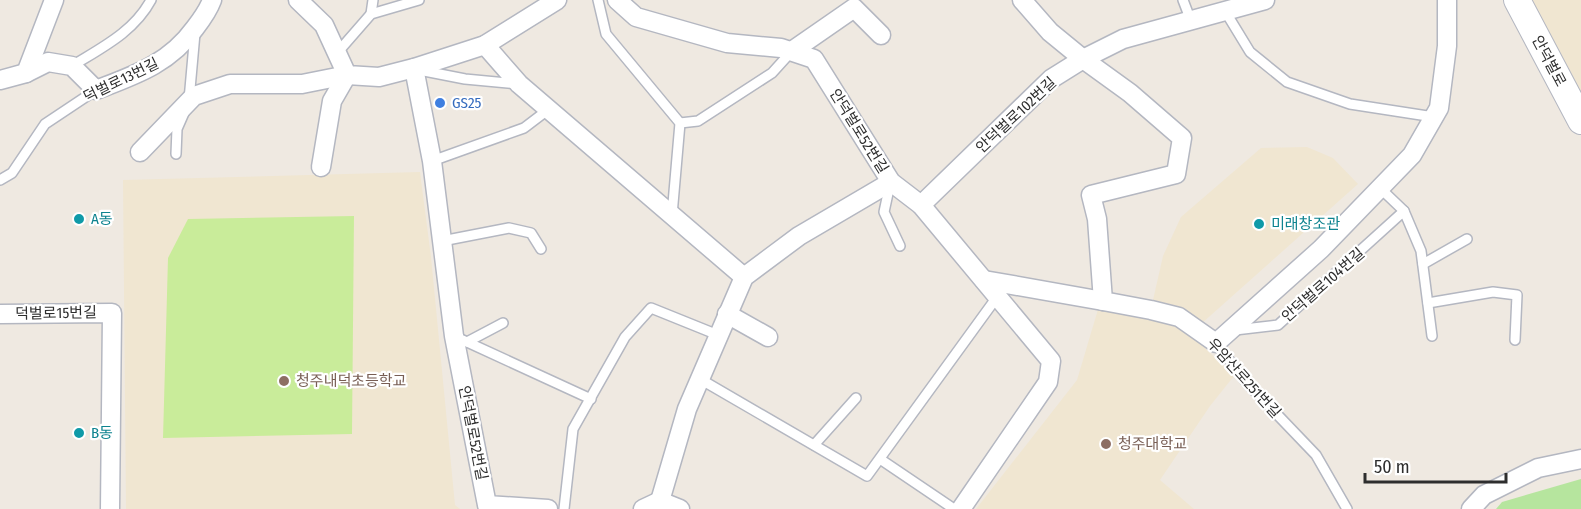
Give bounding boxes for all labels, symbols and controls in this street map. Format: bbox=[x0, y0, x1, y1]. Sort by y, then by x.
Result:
street label: 안덕벌로 bbox=[1528, 32, 1570, 90]
street label: 덕벌로13번길 bbox=[80, 54, 162, 106]
street label: 안덕벌로102번길 bbox=[972, 73, 1060, 157]
street label: 안덕벌로52번길 bbox=[826, 85, 892, 177]
place label: GS25 bbox=[452, 94, 482, 112]
marker: GS25 bbox=[433, 96, 447, 110]
place label: A동 bbox=[91, 210, 113, 228]
marker: A동 bbox=[72, 212, 86, 226]
place label: 미래창조관 bbox=[1271, 215, 1340, 233]
marker: 미래창조관 bbox=[1252, 217, 1266, 231]
street label: 안덕벌로104번길 bbox=[1278, 244, 1368, 326]
street label: 덕벌로15번길 bbox=[15, 303, 97, 323]
street label: 우암산로251번길 bbox=[1203, 334, 1285, 422]
place label: 청주내덕초등학교 bbox=[296, 372, 406, 390]
marker: 청주내덕초등학교 bbox=[277, 374, 291, 388]
street label: 안덕벌로52번길 bbox=[455, 384, 491, 482]
place label: B동 bbox=[91, 424, 113, 442]
marker: B동 bbox=[72, 426, 86, 440]
place label: 청주대학교 bbox=[1118, 435, 1187, 453]
marker: 청주대학교 bbox=[1099, 437, 1113, 451]
scale bar bbox=[1365, 446, 1506, 484]
text: 50 m bbox=[1374, 456, 1410, 478]

